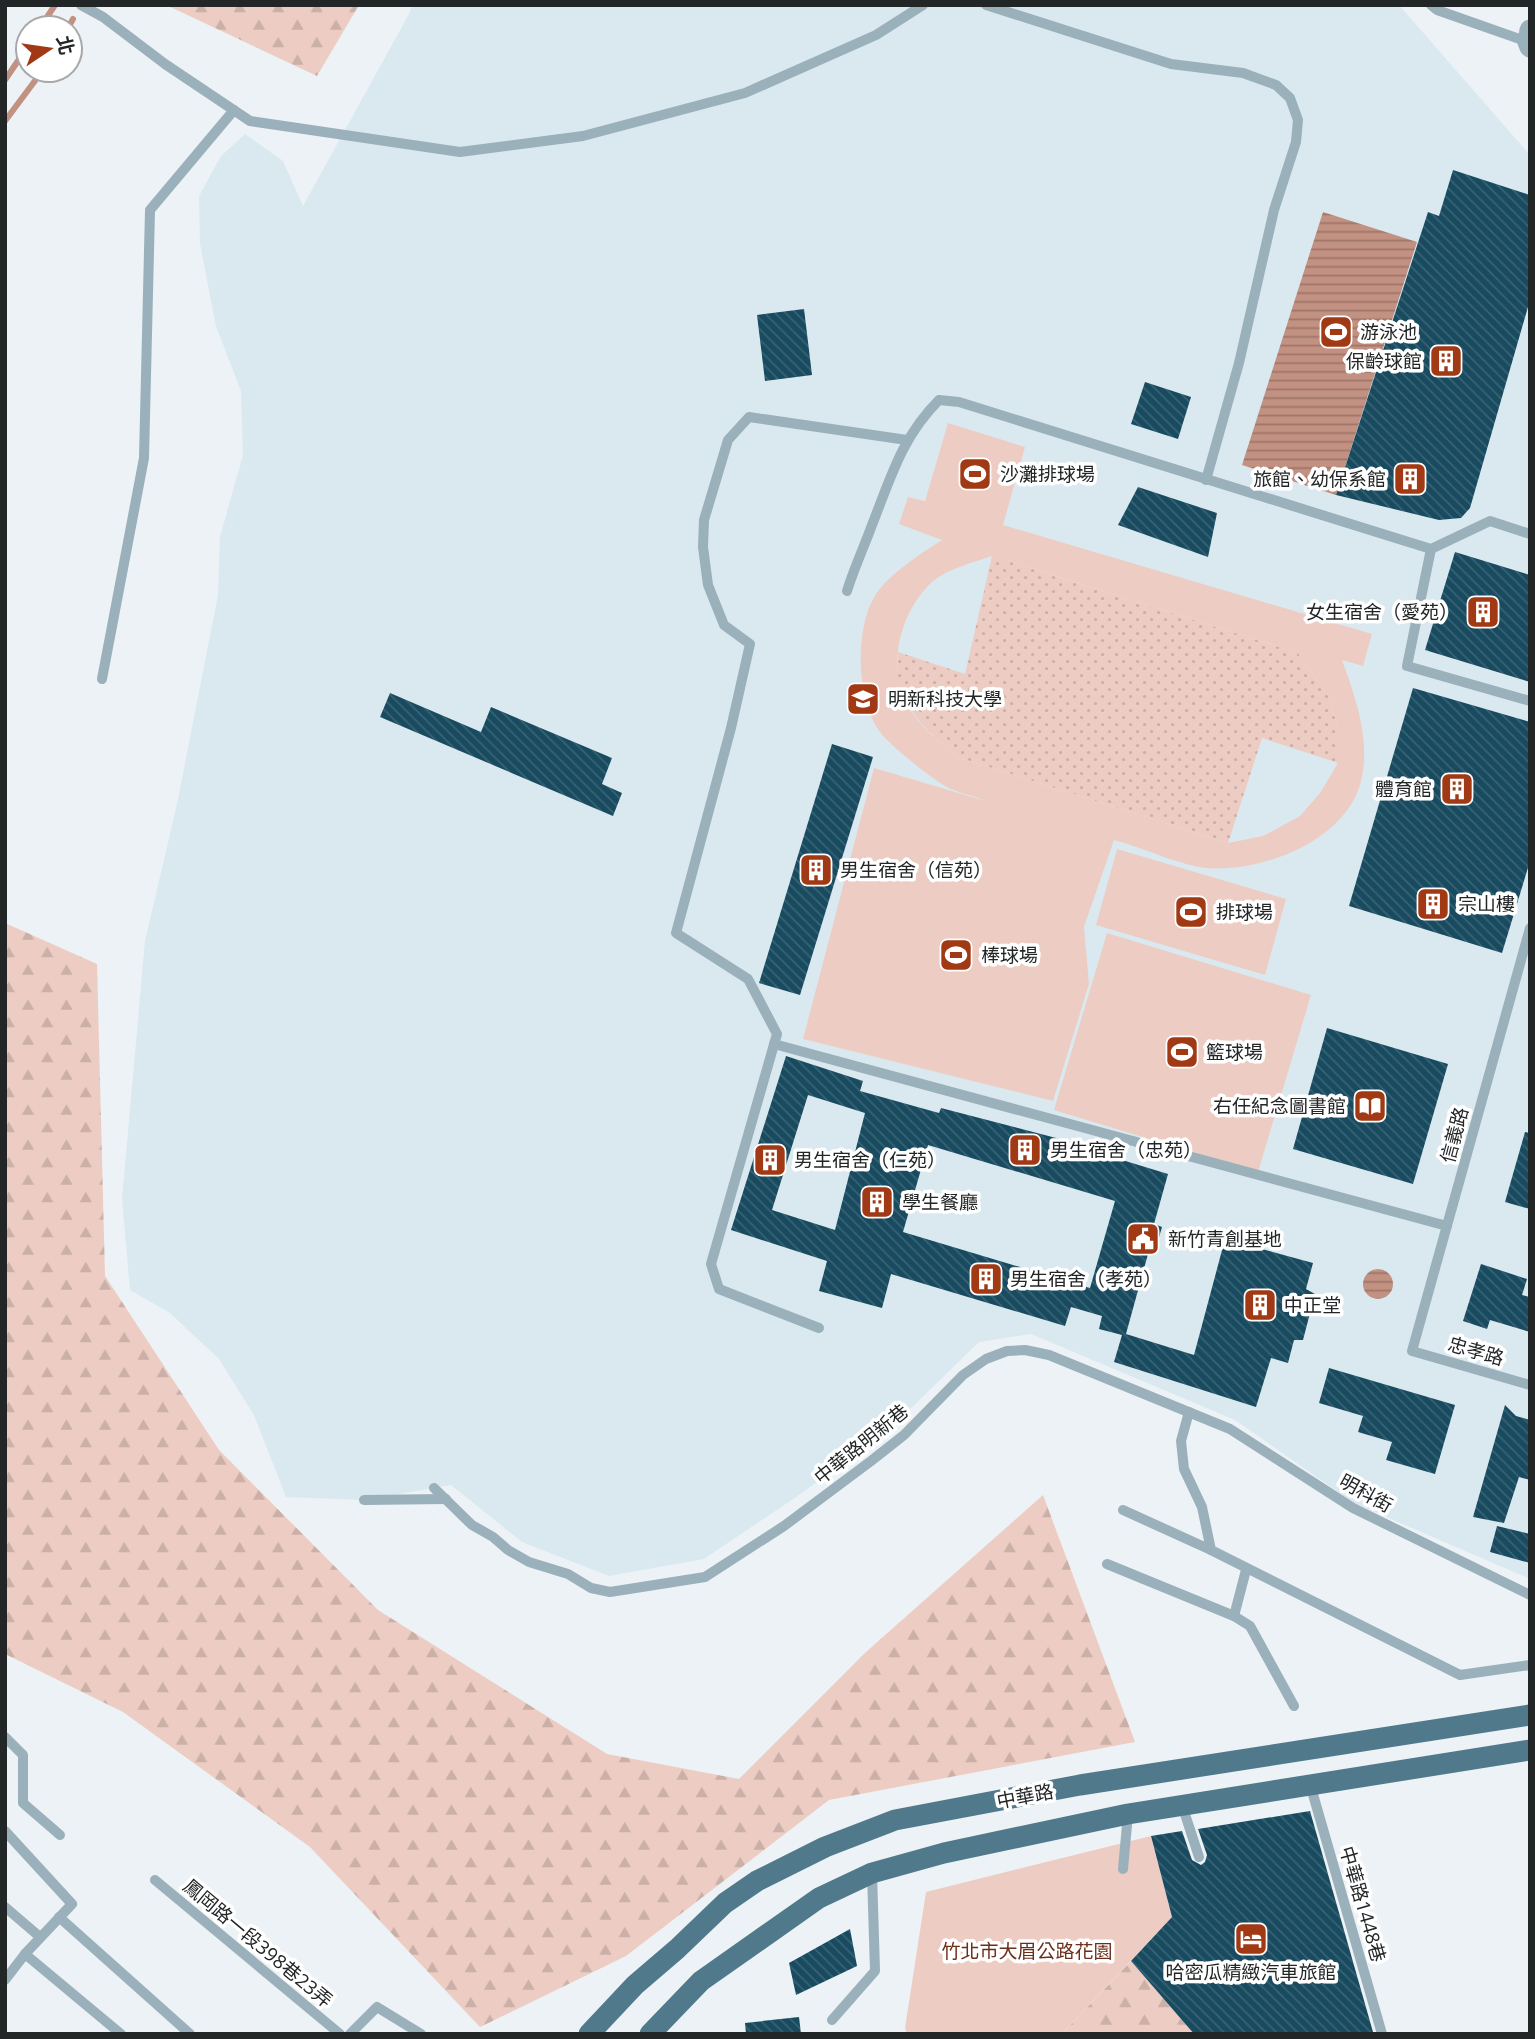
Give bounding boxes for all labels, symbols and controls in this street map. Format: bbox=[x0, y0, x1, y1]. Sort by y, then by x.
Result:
north arrow bbox=[14, 14, 84, 84]
text: 北 bbox=[51, 33, 80, 57]
sports icon: 游泳池 bbox=[1317, 313, 1355, 351]
place label: 游泳池 bbox=[1360, 319, 1417, 345]
building icon: 保齡球館 bbox=[1427, 342, 1465, 380]
place label: 保齡球館 bbox=[1346, 348, 1422, 374]
sports icon: 沙灘排球場 bbox=[956, 455, 994, 493]
building icon: 旅館、幼保系館 bbox=[1391, 460, 1429, 498]
place label: 沙灘排球場 bbox=[1000, 461, 1095, 487]
place label: 旅館、幼保系館 bbox=[1253, 466, 1386, 492]
building icon: 女生宿舍（愛苑） bbox=[1464, 593, 1502, 631]
place label: 女生宿舍（愛苑） bbox=[1306, 599, 1458, 625]
school or university icon: 明新科技大學 bbox=[844, 680, 882, 718]
place label: 明新科技大學 bbox=[888, 686, 1002, 712]
building icon: 體育館 bbox=[1438, 770, 1476, 808]
place label: 體育館 bbox=[1375, 776, 1432, 802]
building icon: 男生宿舍（信苑） bbox=[797, 851, 835, 889]
place label: 男生宿舍（信苑） bbox=[840, 857, 992, 883]
building icon: 宗山樓 bbox=[1414, 885, 1452, 923]
place label: 宗山樓 bbox=[1458, 891, 1515, 917]
sports icon: 排球場 bbox=[1172, 893, 1210, 931]
place label: 排球場 bbox=[1216, 899, 1273, 925]
sports icon: 棒球場 bbox=[937, 936, 975, 974]
place label: 棒球場 bbox=[981, 942, 1038, 968]
sports icon: 籃球場 bbox=[1163, 1033, 1201, 1071]
place label: 籃球場 bbox=[1206, 1039, 1263, 1065]
library icon: 右任紀念圖書館 bbox=[1351, 1087, 1389, 1125]
place label: 右任紀念圖書館 bbox=[1213, 1093, 1346, 1119]
street label: 信義路 bbox=[1434, 1104, 1474, 1166]
building icon: 男生宿舍（忠苑） bbox=[1006, 1131, 1044, 1169]
place label: 男生宿舍（忠苑） bbox=[1050, 1137, 1202, 1163]
building icon: 男生宿舍（仁苑） bbox=[751, 1141, 789, 1179]
place label: 男生宿舍（仁苑） bbox=[794, 1147, 946, 1173]
building icon: 學生餐廳 bbox=[858, 1183, 896, 1221]
place label: 學生餐廳 bbox=[902, 1189, 978, 1215]
public building icon: 新竹青創基地 bbox=[1124, 1220, 1162, 1258]
place label: 新竹青創基地 bbox=[1168, 1226, 1282, 1252]
building icon: 男生宿舍（孝苑） bbox=[967, 1260, 1005, 1298]
place label: 男生宿舍（孝苑） bbox=[1010, 1266, 1162, 1292]
building icon: 中正堂 bbox=[1241, 1286, 1279, 1324]
place label: 中正堂 bbox=[1284, 1292, 1341, 1318]
street label: 忠孝路 bbox=[1445, 1331, 1507, 1371]
street label: 中華路明新巷 bbox=[809, 1398, 913, 1490]
street label: 明科街 bbox=[1335, 1468, 1397, 1518]
street label: 中華路 bbox=[995, 1778, 1055, 1814]
street label: 中華路1448巷 bbox=[1334, 1843, 1392, 1965]
street label: 鳳岡路一段398巷23弄 bbox=[178, 1873, 338, 2013]
hotel icon: 哈密瓜精緻汽車旅館 bbox=[1232, 1920, 1270, 1958]
park label: 竹北市大眉公路花園 bbox=[941, 1938, 1113, 1964]
place label: 哈密瓜精緻汽車旅館 bbox=[1165, 1959, 1337, 1985]

